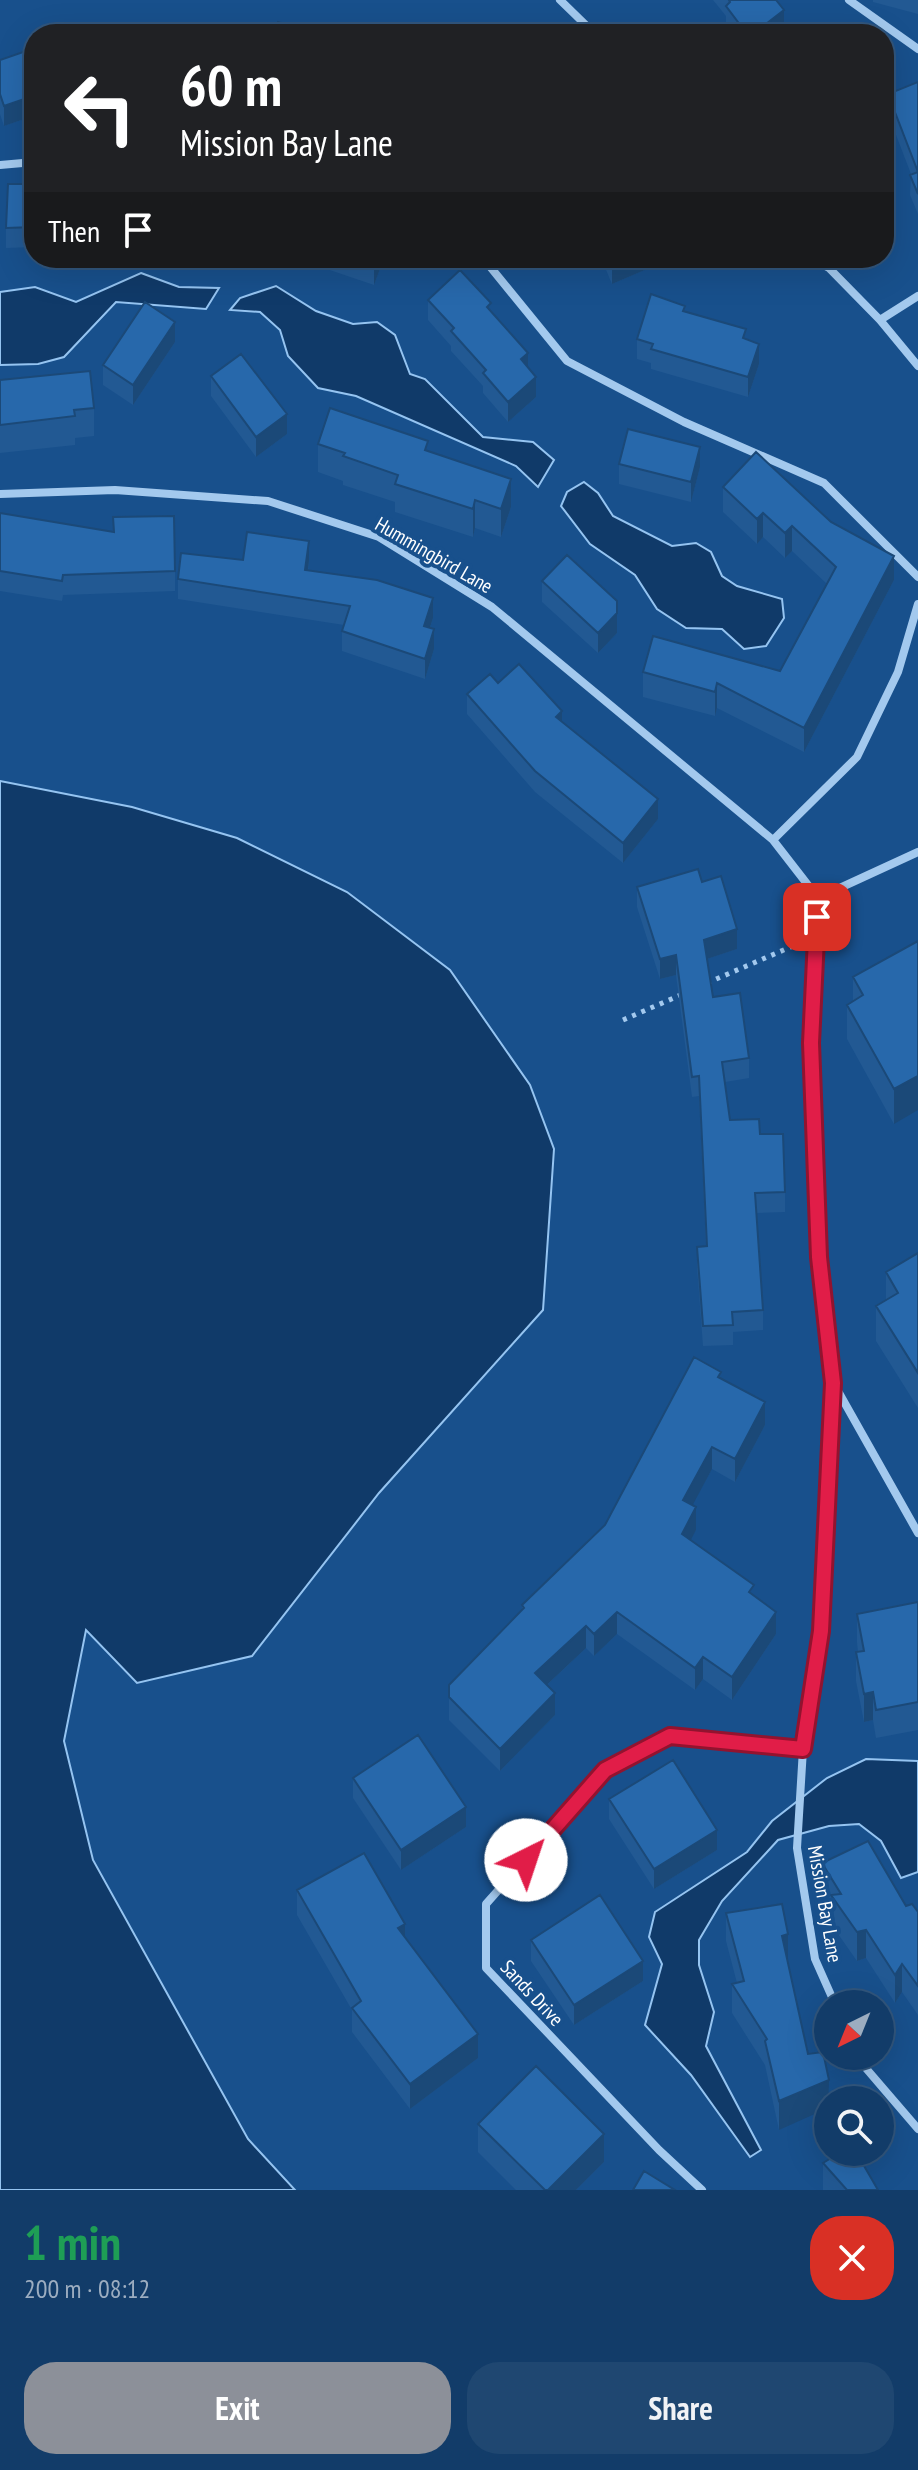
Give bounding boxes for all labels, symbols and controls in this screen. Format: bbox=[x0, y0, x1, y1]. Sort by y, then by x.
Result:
text: 60 m bbox=[180, 49, 282, 121]
icon: left bbox=[48, 56, 152, 160]
text: Mission Bay Lane bbox=[180, 119, 393, 166]
icon: arrive bbox=[116, 208, 160, 252]
text: Then bbox=[48, 211, 100, 250]
street label: Hummingbird Lane bbox=[370, 511, 498, 599]
pin bbox=[783, 883, 851, 951]
icon: arrive bbox=[795, 895, 839, 939]
position arrow bbox=[484, 1818, 568, 1902]
street label: Mission Bay Lane bbox=[802, 1844, 848, 1964]
street label: Sands Drive bbox=[495, 1954, 569, 2032]
north arrow bbox=[814, 1990, 894, 2070]
map controls bbox=[814, 1990, 894, 2166]
button: search bbox=[814, 2086, 894, 2166]
text: 1 min bbox=[24, 2211, 121, 2273]
button: close bbox=[810, 2216, 894, 2300]
text: 200 m · 08:12 bbox=[24, 2272, 150, 2305]
button: Exit bbox=[24, 2362, 451, 2454]
button: Share bbox=[467, 2362, 894, 2454]

